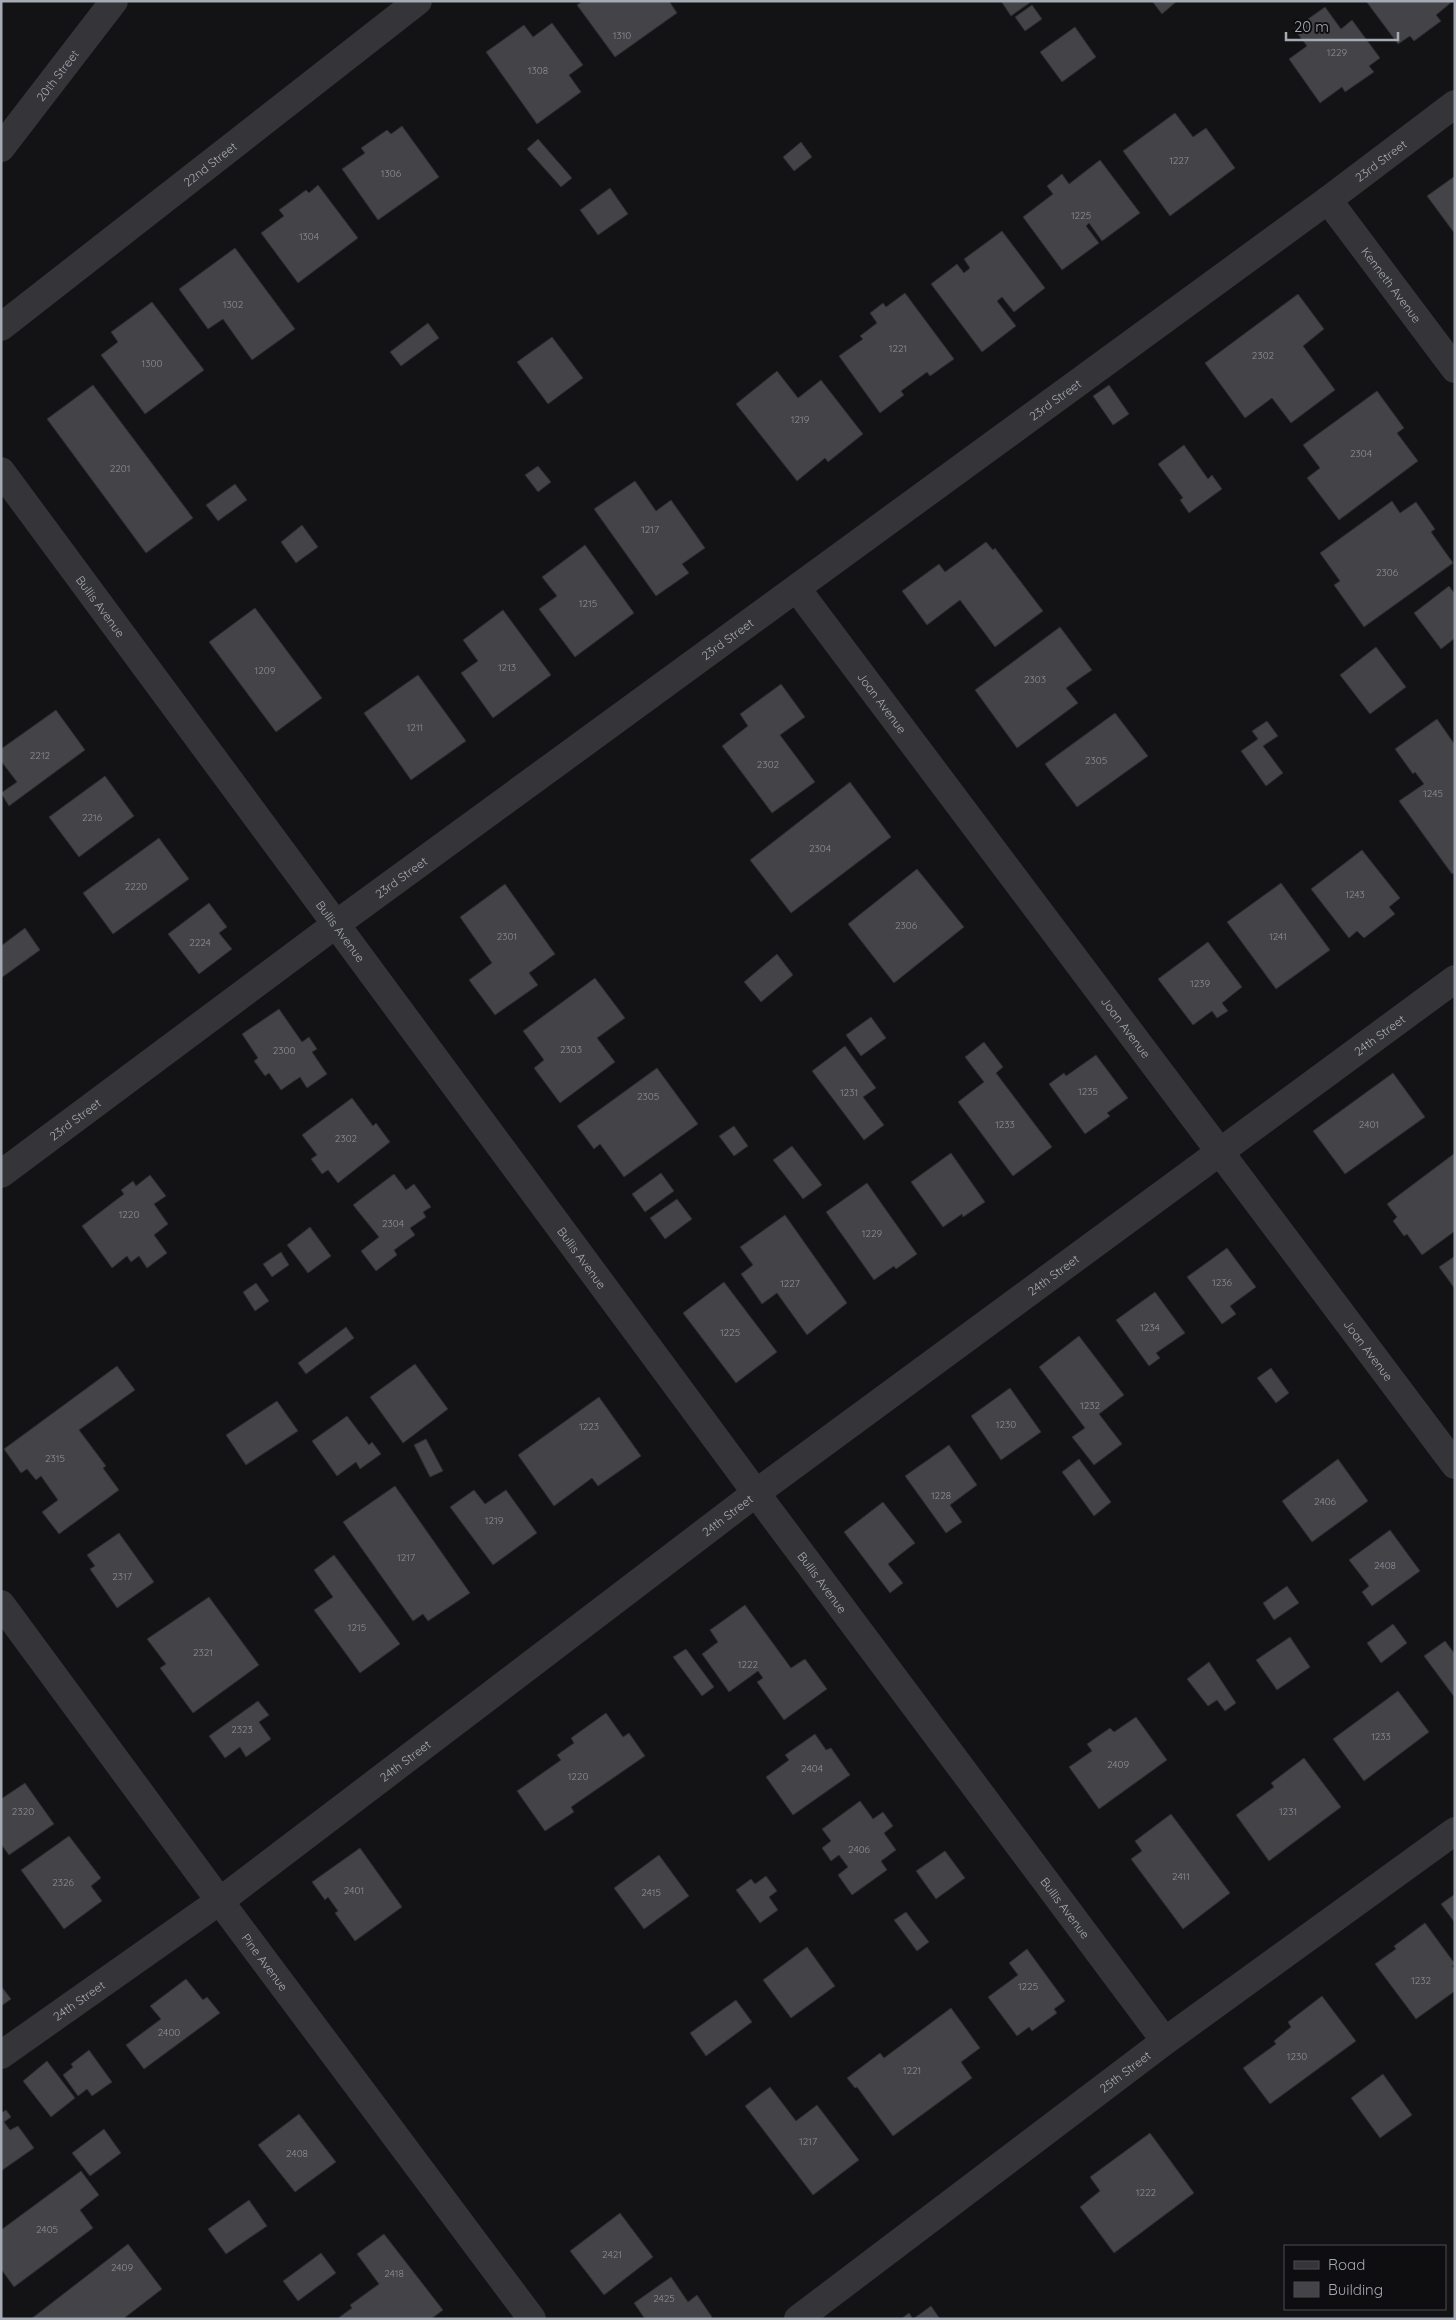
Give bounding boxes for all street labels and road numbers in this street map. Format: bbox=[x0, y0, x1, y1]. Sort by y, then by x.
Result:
street label: 20th Street bbox=[33, 46, 82, 104]
street label: 23rd Street bbox=[1352, 136, 1409, 185]
street label: 22nd Street bbox=[180, 138, 239, 189]
street label: Kenneth Avenue bbox=[1358, 244, 1425, 326]
street label: 23rd Street bbox=[1026, 375, 1084, 423]
street label: Bullis Avenue bbox=[73, 572, 129, 640]
street label: 23rd Street bbox=[698, 615, 756, 663]
street label: Joan Avenue bbox=[854, 669, 910, 736]
street label: 23rd Street bbox=[372, 853, 430, 901]
street label: Bullis Avenue bbox=[313, 897, 369, 965]
street label: Joan Avenue bbox=[1098, 994, 1154, 1061]
street label: 24th Street bbox=[1351, 1011, 1408, 1058]
street label: 23rd Street bbox=[46, 1095, 104, 1143]
street label: Bullis Avenue bbox=[554, 1224, 610, 1292]
street label: 24th Street bbox=[1024, 1251, 1082, 1298]
street label: Joan Avenue bbox=[1341, 1317, 1397, 1384]
street label: 24th Street bbox=[699, 1491, 755, 1539]
street label: Bullis Avenue bbox=[795, 1549, 851, 1616]
street label: 24th Street bbox=[377, 1736, 433, 1784]
street label: Bullis Avenue bbox=[1038, 1874, 1093, 1941]
street label: Pine Avenue bbox=[239, 1930, 292, 1994]
street label: 24th Street bbox=[50, 1977, 107, 2024]
street label: 25th Street bbox=[1096, 2047, 1153, 2096]

